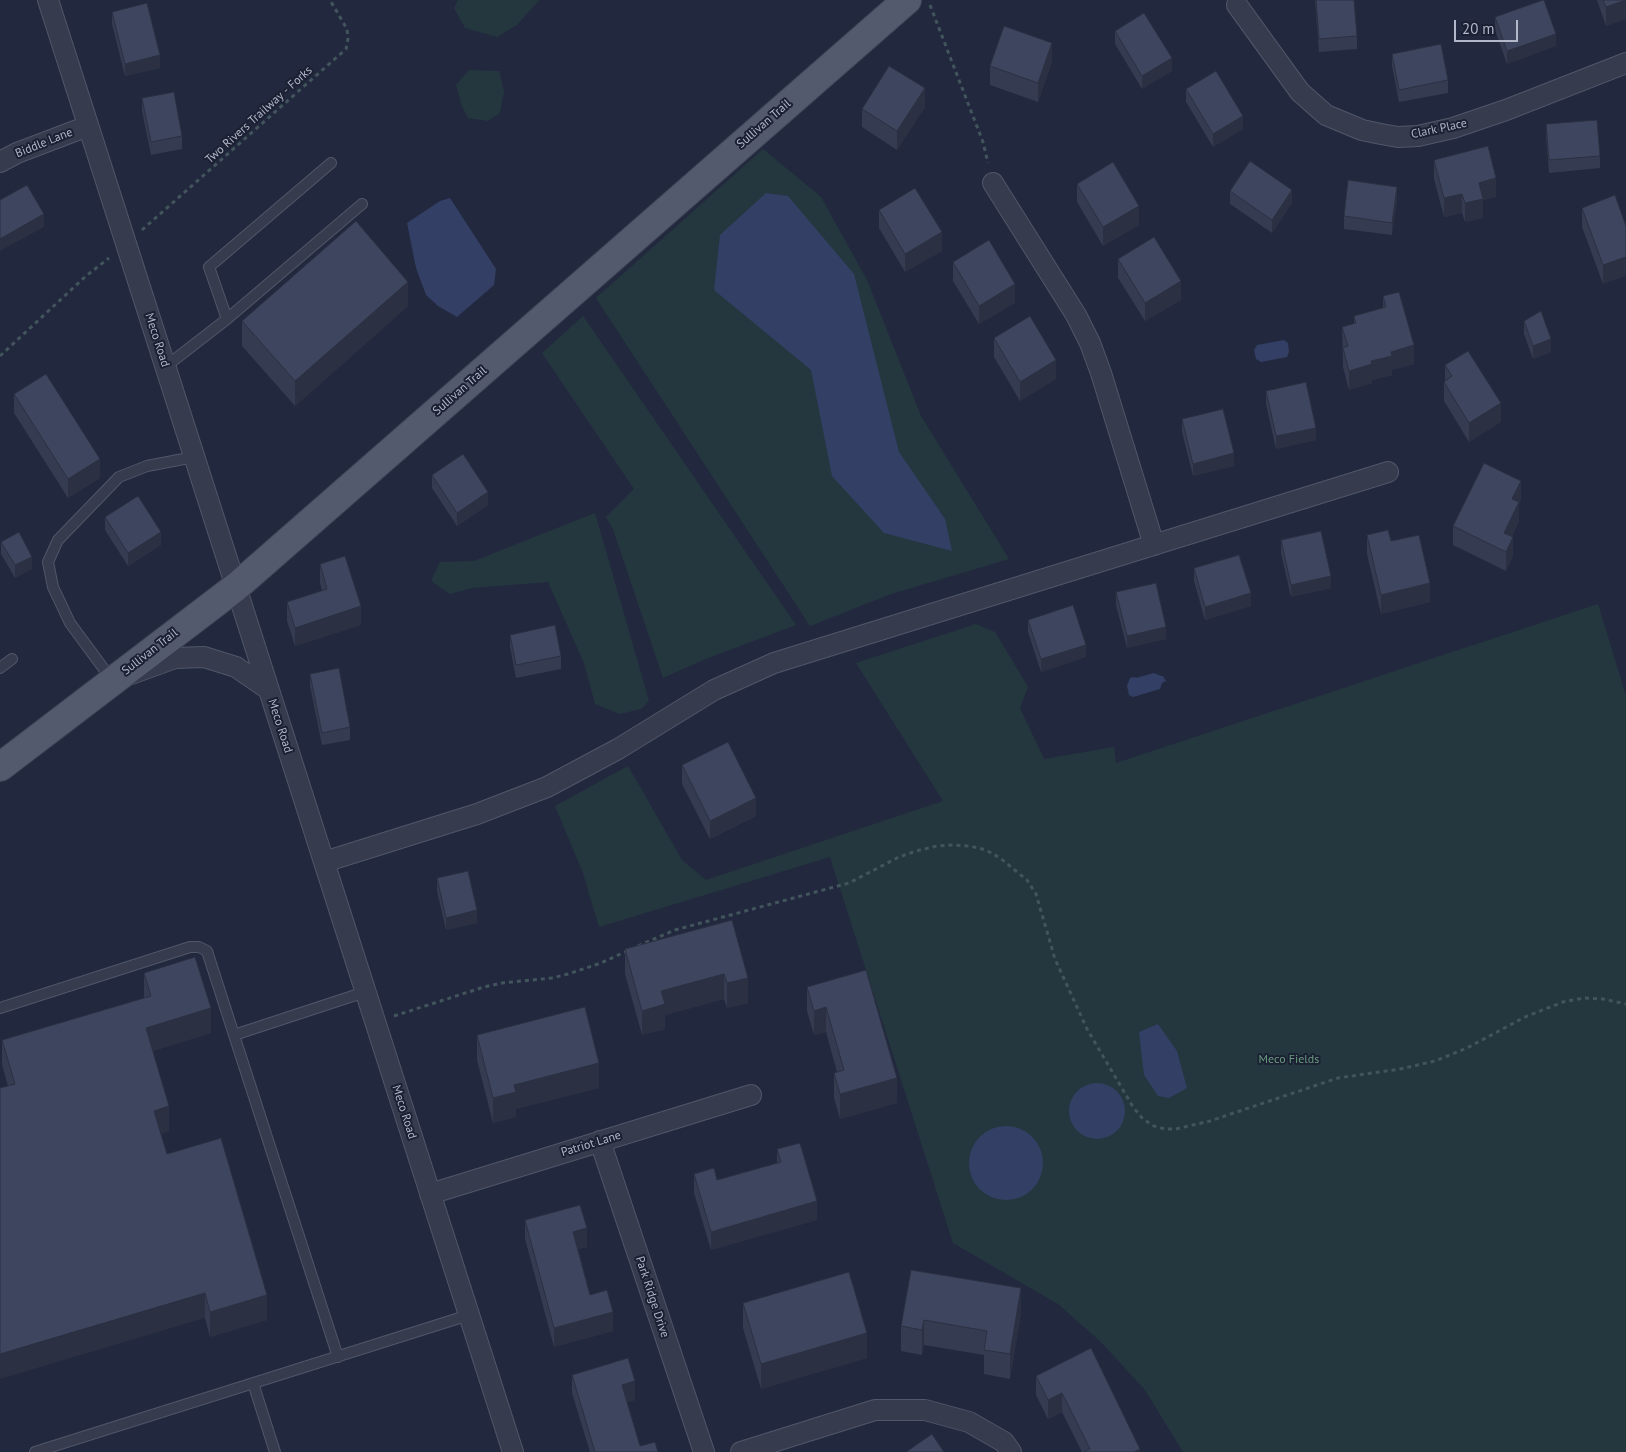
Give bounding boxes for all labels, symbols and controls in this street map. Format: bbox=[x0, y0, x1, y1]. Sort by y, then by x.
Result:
scale bar bbox=[1456, 10, 1520, 42]
text: 20 m bbox=[1462, 19, 1495, 38]
street label: Two Rivers Trailway - Forks bbox=[203, 63, 315, 167]
street label: Sullivan Trail bbox=[734, 97, 794, 151]
street label: Clark Place bbox=[1410, 116, 1468, 142]
street label: Biddle Lane bbox=[13, 125, 75, 161]
street label: Meco Road bbox=[142, 311, 172, 369]
street label: Sullivan Trail bbox=[430, 364, 490, 418]
street label: Sullivan Trail bbox=[119, 626, 181, 678]
street label: Meco Road bbox=[265, 697, 295, 755]
park label: Meco Fields bbox=[1259, 1053, 1319, 1067]
street label: Meco Road bbox=[389, 1083, 419, 1141]
street label: Patriot Lane bbox=[559, 1128, 623, 1160]
street label: Park Ridge Drive bbox=[632, 1254, 672, 1340]

